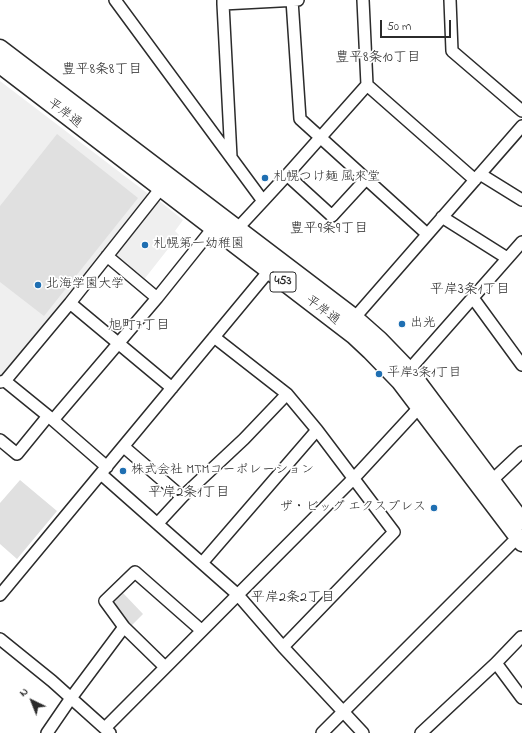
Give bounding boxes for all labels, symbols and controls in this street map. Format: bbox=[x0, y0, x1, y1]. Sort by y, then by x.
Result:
scale bar bbox=[382, 12, 453, 38]
text: 50 m bbox=[387, 18, 411, 36]
district label: 豊平8条10丁目 bbox=[335, 51, 421, 67]
district label: 豊平8条8丁目 bbox=[62, 63, 142, 79]
street label: 平岸通 bbox=[44, 96, 84, 132]
place label: 札幌つけ麺 風來堂 bbox=[273, 170, 380, 186]
marker: 札幌つけ麺 風來堂 bbox=[260, 173, 270, 183]
district label: 豊平9条9丁目 bbox=[290, 222, 368, 238]
place label: 札幌第一幼稚園 bbox=[153, 237, 244, 253]
marker: 札幌第一幼稚園 bbox=[140, 240, 150, 250]
road number: 453 bbox=[270, 272, 296, 292]
place label: 北海学園大学 bbox=[46, 277, 124, 293]
marker: 北海学園大学 bbox=[33, 280, 43, 290]
district label: 平岸3条1丁目 bbox=[430, 283, 510, 299]
street label: 平岸通 bbox=[302, 293, 342, 329]
place label: 出光 bbox=[410, 316, 436, 332]
district label: 旭町7丁目 bbox=[108, 319, 170, 335]
marker: 出光 bbox=[397, 319, 407, 329]
place label: 平岸3条1丁目 bbox=[387, 366, 462, 382]
marker: 平岸3条1丁目 bbox=[374, 369, 384, 379]
place label: 株式会社 MTMコーポレーション bbox=[131, 463, 314, 479]
marker: 株式会社 MTMコーポレーション bbox=[118, 466, 128, 476]
district label: 平岸2条1丁目 bbox=[148, 486, 230, 502]
place label: ザ・ビッグ エクスプレス bbox=[280, 500, 426, 516]
marker: ザ・ビッグ エクスプレス bbox=[429, 503, 439, 513]
district label: 平岸2条2丁目 bbox=[251, 591, 335, 607]
north arrow bbox=[12, 681, 52, 721]
text: N bbox=[16, 684, 32, 701]

